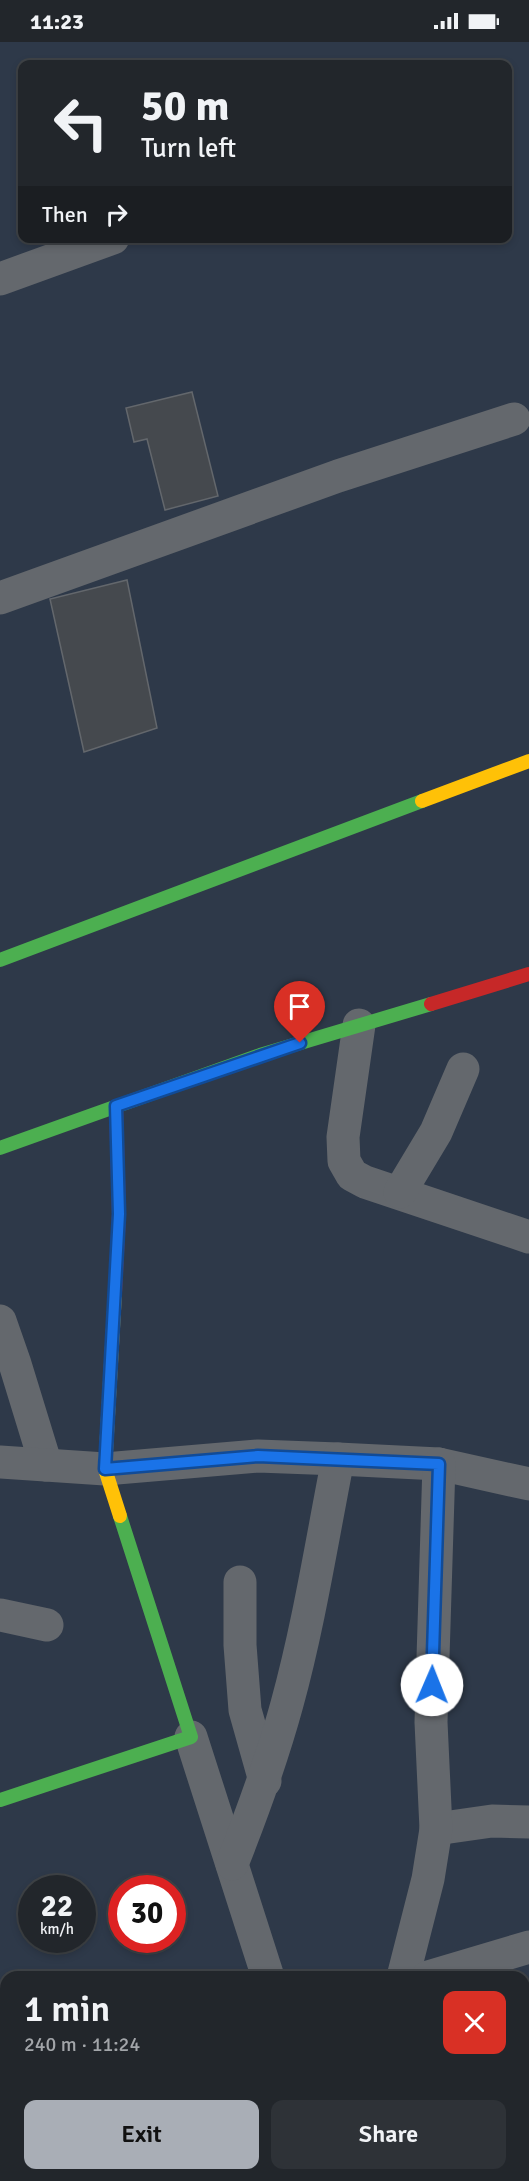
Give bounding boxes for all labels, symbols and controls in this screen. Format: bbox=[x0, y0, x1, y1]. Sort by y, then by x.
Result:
text: 11:23 bbox=[30, 8, 84, 35]
text: 50 m bbox=[141, 81, 230, 132]
icon: left bbox=[42, 84, 120, 162]
text: Turn left bbox=[141, 132, 236, 165]
icon: right bbox=[100, 198, 133, 231]
text: Then bbox=[42, 201, 88, 228]
pin bbox=[274, 981, 325, 1043]
icon: arrive bbox=[283, 990, 316, 1023]
position arrow bbox=[400, 1653, 464, 1717]
speed limit sign: 30 bbox=[108, 1875, 186, 1953]
text: 22 bbox=[41, 1888, 73, 1925]
text: km/h bbox=[40, 1920, 74, 1938]
text: 1 min bbox=[24, 1987, 110, 2032]
button: close bbox=[443, 1991, 506, 2054]
text: 240 m · 11:24 bbox=[24, 2032, 140, 2057]
button: Exit bbox=[24, 2100, 259, 2169]
button: Share bbox=[271, 2100, 506, 2169]

